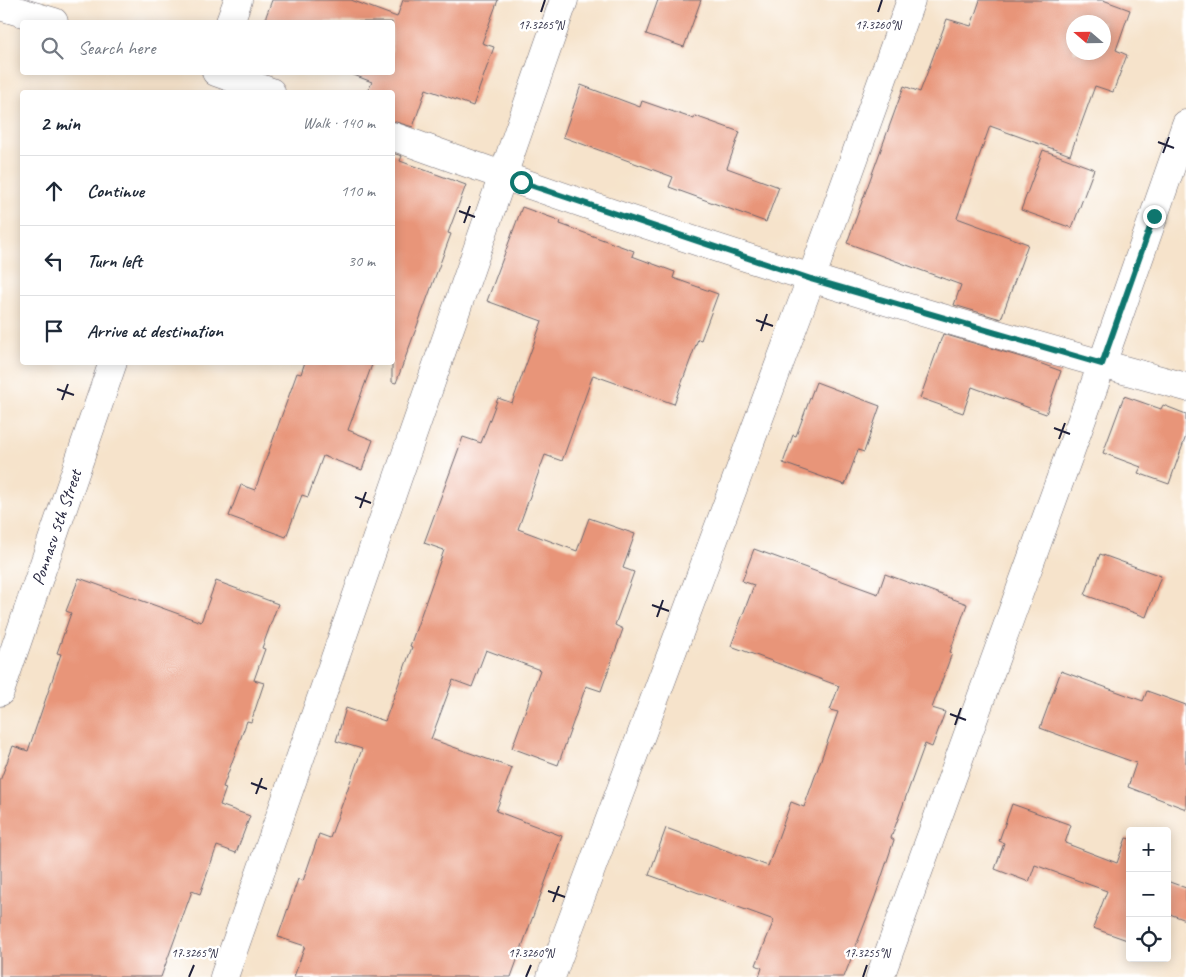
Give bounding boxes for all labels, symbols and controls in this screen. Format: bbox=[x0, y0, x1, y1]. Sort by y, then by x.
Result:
north arrow bbox=[1066, 15, 1111, 60]
text: 17.3265°N bbox=[518, 17, 565, 33]
text: 17.3260°N bbox=[855, 17, 902, 33]
search box bbox=[20, 20, 395, 75]
icon: search bbox=[38, 34, 66, 62]
text: Search here bbox=[78, 36, 155, 60]
text: 2 min bbox=[40, 110, 80, 136]
text: Walk · 140 m bbox=[303, 113, 375, 133]
route start bbox=[510, 171, 533, 194]
icon: ahead bbox=[40, 177, 68, 205]
text: Continue bbox=[87, 179, 144, 203]
text: 110 m bbox=[341, 181, 375, 201]
route end bbox=[1143, 205, 1166, 228]
icon: left bbox=[40, 247, 68, 275]
text: Turn left bbox=[87, 249, 142, 273]
text: 30 m bbox=[348, 251, 375, 271]
icon: arrive bbox=[40, 317, 68, 345]
text: Arrive at destination bbox=[87, 319, 223, 343]
street label: Ponnasu 5th Street bbox=[26, 465, 87, 588]
map controls bbox=[1126, 827, 1171, 962]
button: + bbox=[1126, 827, 1171, 872]
button: − bbox=[1126, 872, 1171, 917]
button: locate bbox=[1126, 917, 1171, 962]
text: 17.3265°N bbox=[171, 945, 218, 961]
text: 17.3260°N bbox=[508, 945, 555, 961]
text: 17.3255°N bbox=[844, 945, 891, 961]

